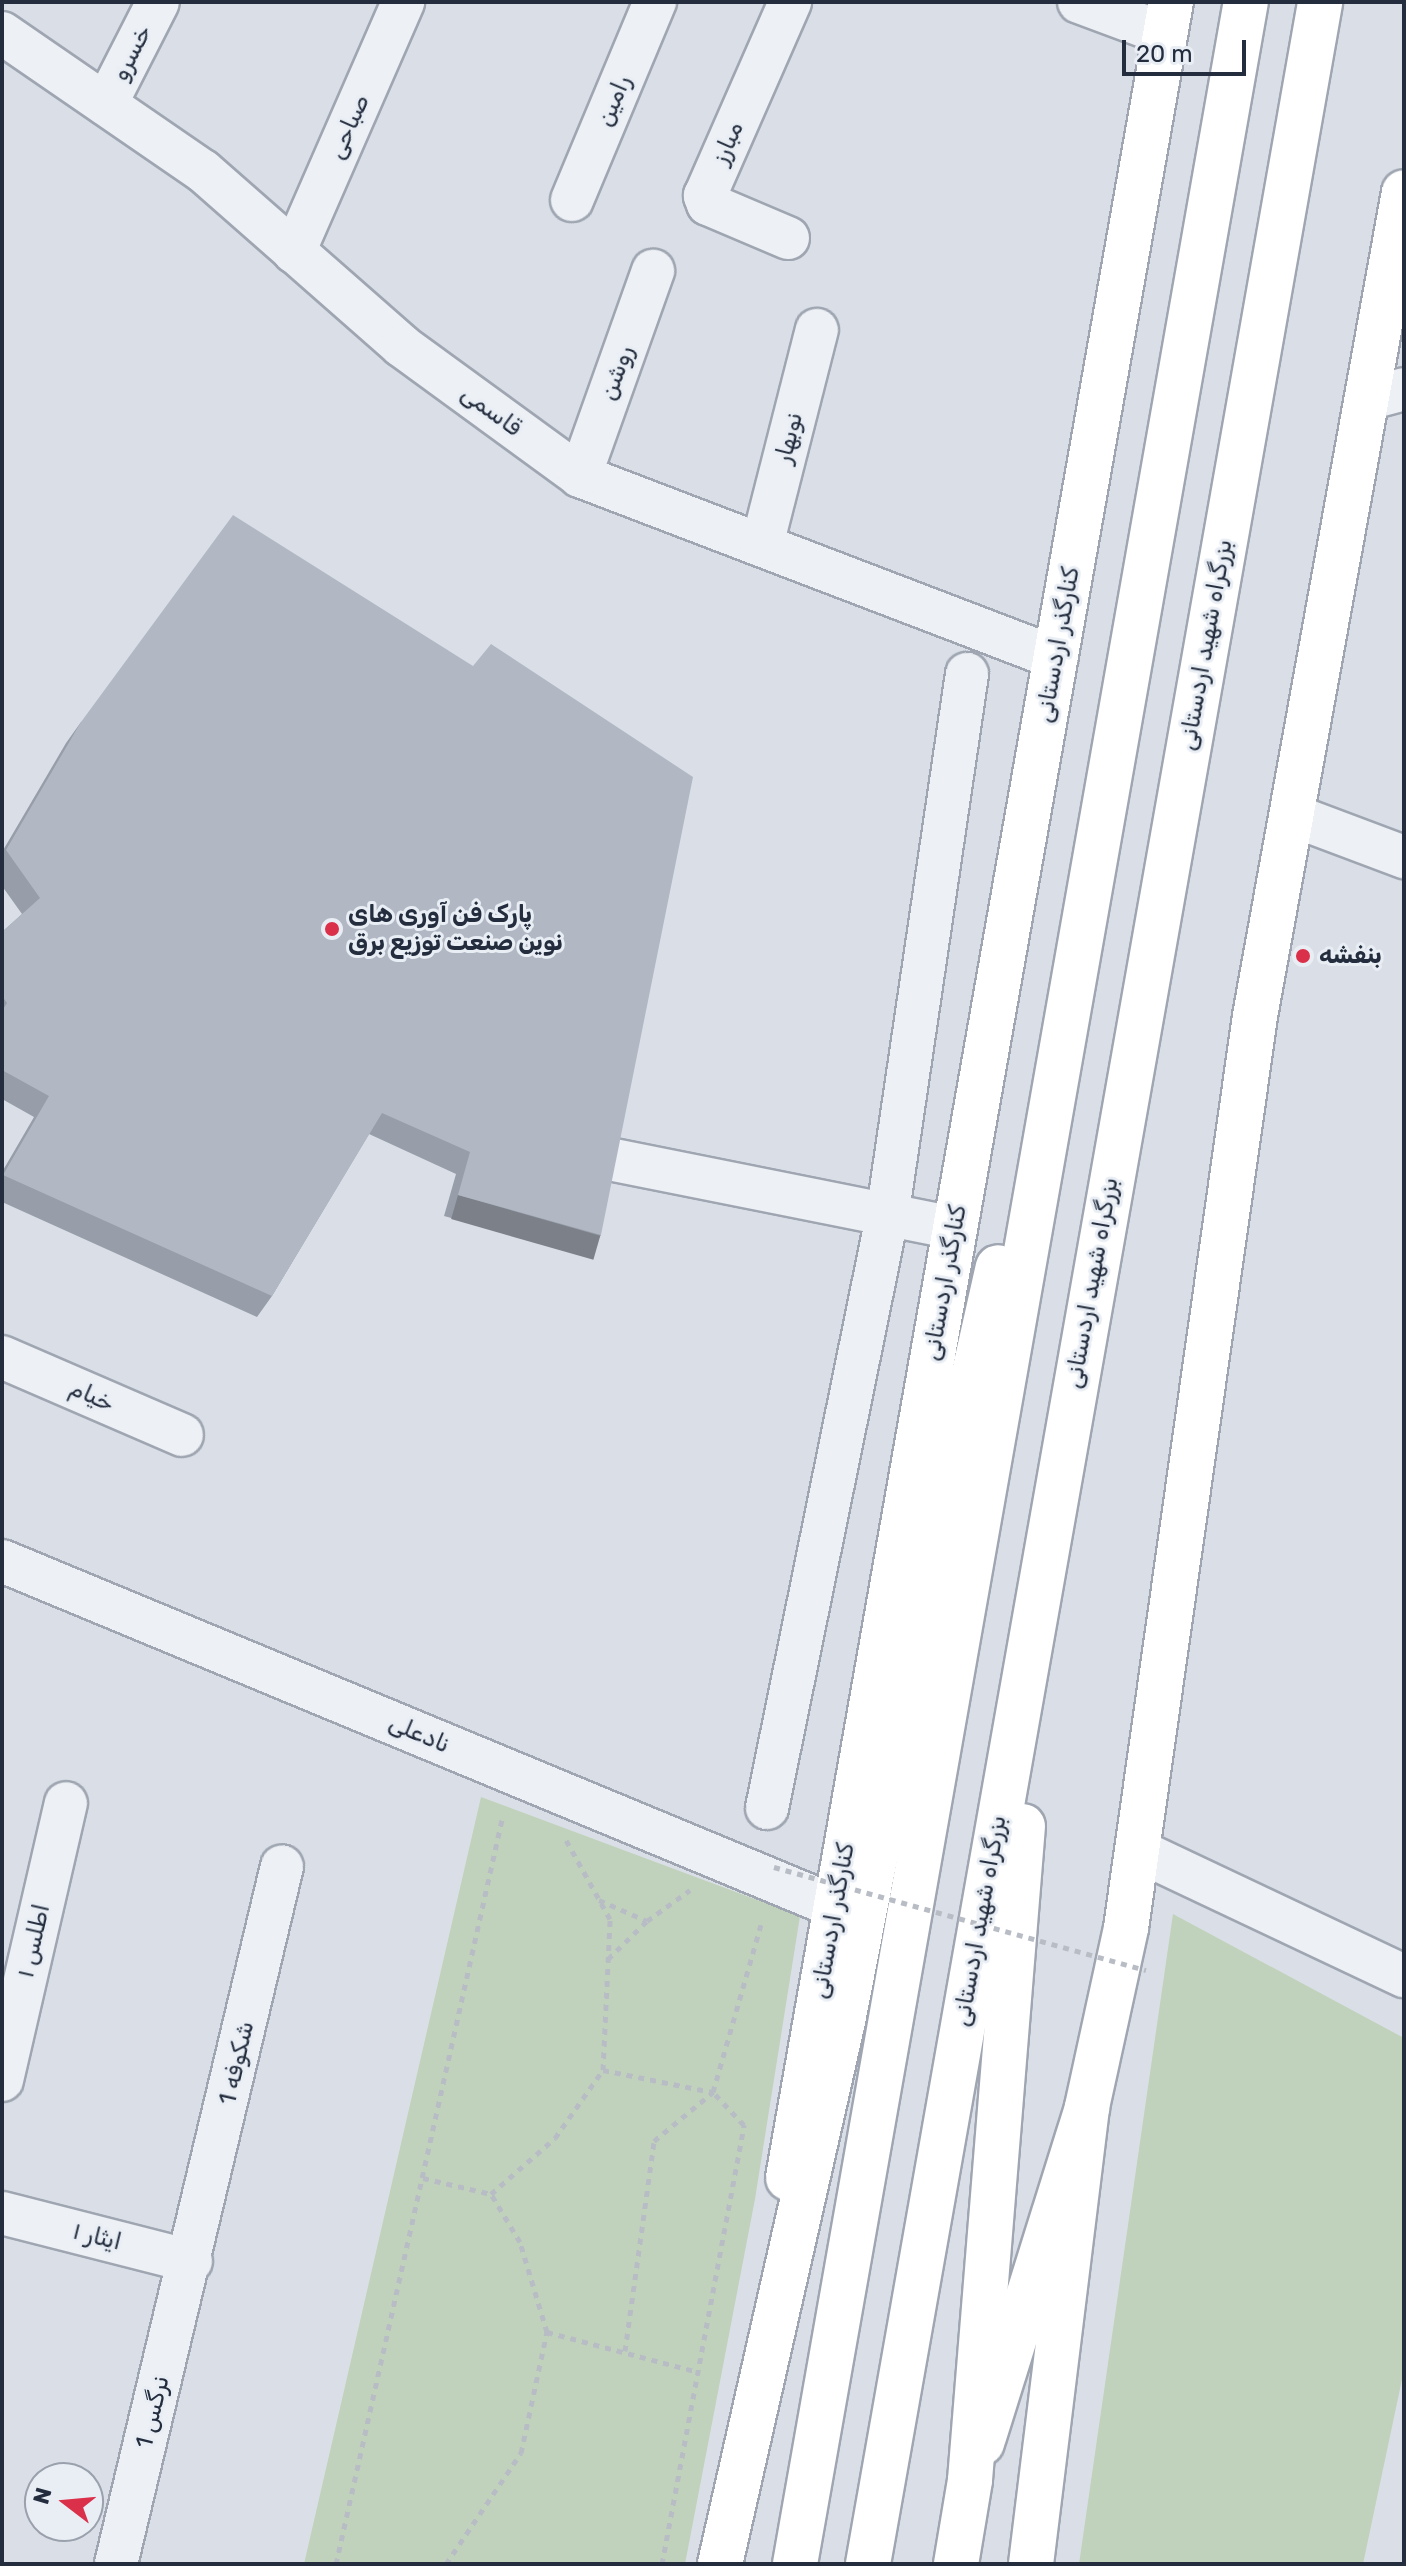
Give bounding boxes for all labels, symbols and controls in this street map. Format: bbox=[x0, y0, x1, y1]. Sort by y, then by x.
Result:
street label: خسرو bbox=[106, 20, 158, 86]
scale bar bbox=[1126, 24, 1250, 74]
text: 20 m bbox=[1136, 40, 1193, 68]
street label: رامین bbox=[590, 71, 638, 131]
street label: صباحی bbox=[322, 90, 376, 164]
street label: مبارز bbox=[706, 117, 750, 169]
street label: روشن bbox=[594, 342, 640, 404]
street label: قاسمی bbox=[455, 379, 527, 443]
street label: نوبهار bbox=[769, 410, 809, 466]
street label: بزرگراه شهید اردستانی bbox=[1173, 537, 1239, 753]
street label: کنارگذر اردستانی bbox=[1030, 565, 1086, 725]
place label: پارک فن آوری های نوین صنعت توزیع برق bbox=[348, 901, 563, 957]
marker: پارک فن آوری های نوین صنعت توزیع برق bbox=[323, 920, 341, 938]
place label: بنفشه bbox=[1319, 942, 1382, 970]
marker: بنفشه bbox=[1294, 947, 1312, 965]
street label: بزرگراه شهید اردستانی bbox=[1059, 1175, 1125, 1391]
street label: کنارگذر اردستانی bbox=[917, 1203, 973, 1363]
street label: خیام bbox=[65, 1374, 119, 1418]
street label: نادعلی bbox=[384, 1708, 454, 1760]
street label: بزرگراه شهید اردستانی bbox=[947, 1813, 1013, 2029]
street label: کنارگذر اردستانی bbox=[805, 1841, 861, 2001]
street label: اطلس ۱ bbox=[12, 1901, 56, 1981]
street label: شکوفه 1 bbox=[213, 2018, 261, 2108]
street label: ایثار ۱ bbox=[70, 2217, 124, 2257]
street label: نرگس 1 bbox=[130, 2373, 176, 2451]
north arrow bbox=[24, 2462, 104, 2542]
text: N bbox=[27, 2484, 58, 2507]

